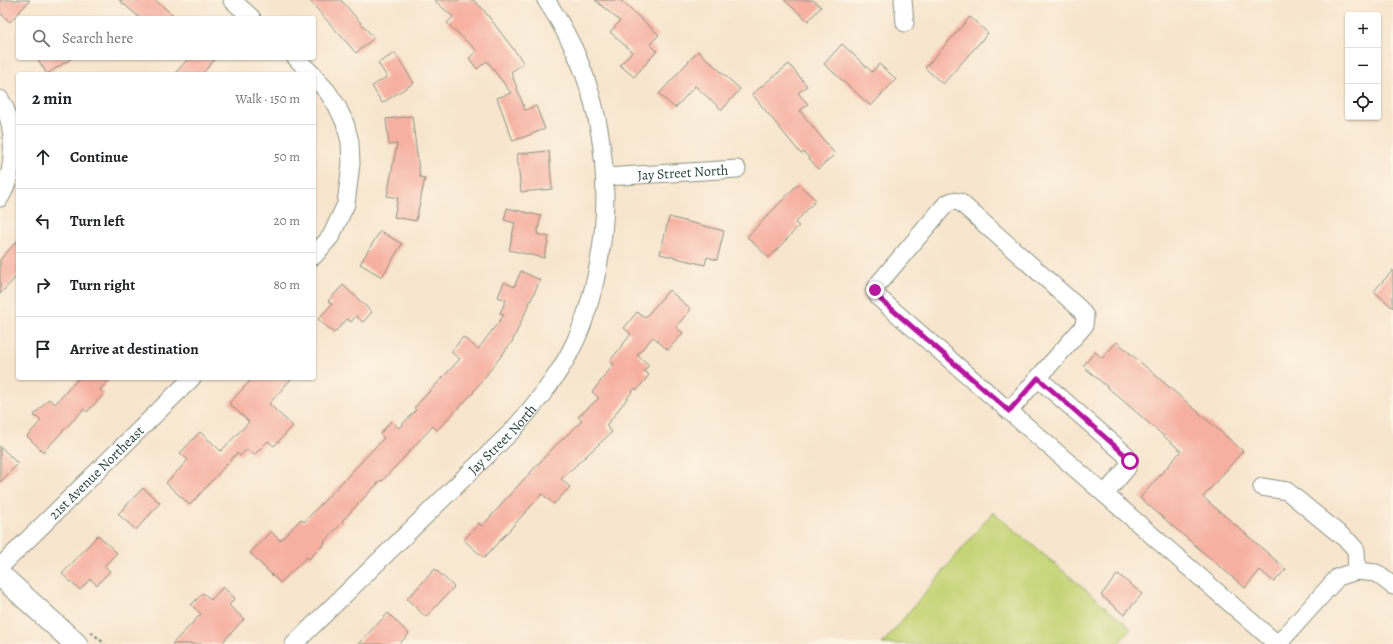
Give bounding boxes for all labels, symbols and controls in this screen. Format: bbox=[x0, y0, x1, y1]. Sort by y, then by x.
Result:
map controls bbox=[1345, 12, 1381, 120]
button: + bbox=[1345, 12, 1381, 48]
search box bbox=[16, 16, 316, 60]
icon: search bbox=[30, 27, 52, 49]
text: Search here bbox=[62, 28, 133, 48]
button: − bbox=[1345, 48, 1381, 84]
button: locate bbox=[1345, 84, 1381, 120]
text: 2 min bbox=[32, 87, 72, 110]
text: Walk · 150 m bbox=[235, 90, 300, 107]
icon: ahead bbox=[32, 146, 54, 168]
text: Continue bbox=[70, 147, 128, 167]
text: 50 m bbox=[274, 148, 300, 165]
street label: Jay Street North bbox=[637, 160, 729, 185]
icon: left bbox=[32, 210, 54, 232]
text: Turn left bbox=[70, 211, 125, 231]
text: 20 m bbox=[274, 212, 300, 229]
icon: right bbox=[32, 274, 54, 296]
text: Turn right bbox=[70, 275, 135, 295]
text: 80 m bbox=[273, 276, 300, 293]
route end bbox=[866, 281, 884, 299]
icon: arrive bbox=[32, 338, 54, 360]
text: Arrive at destination bbox=[70, 339, 199, 359]
street label: Jay Street North bbox=[464, 400, 541, 479]
street label: 21st Avenue Northeast bbox=[45, 421, 148, 523]
route start bbox=[1121, 452, 1139, 470]

